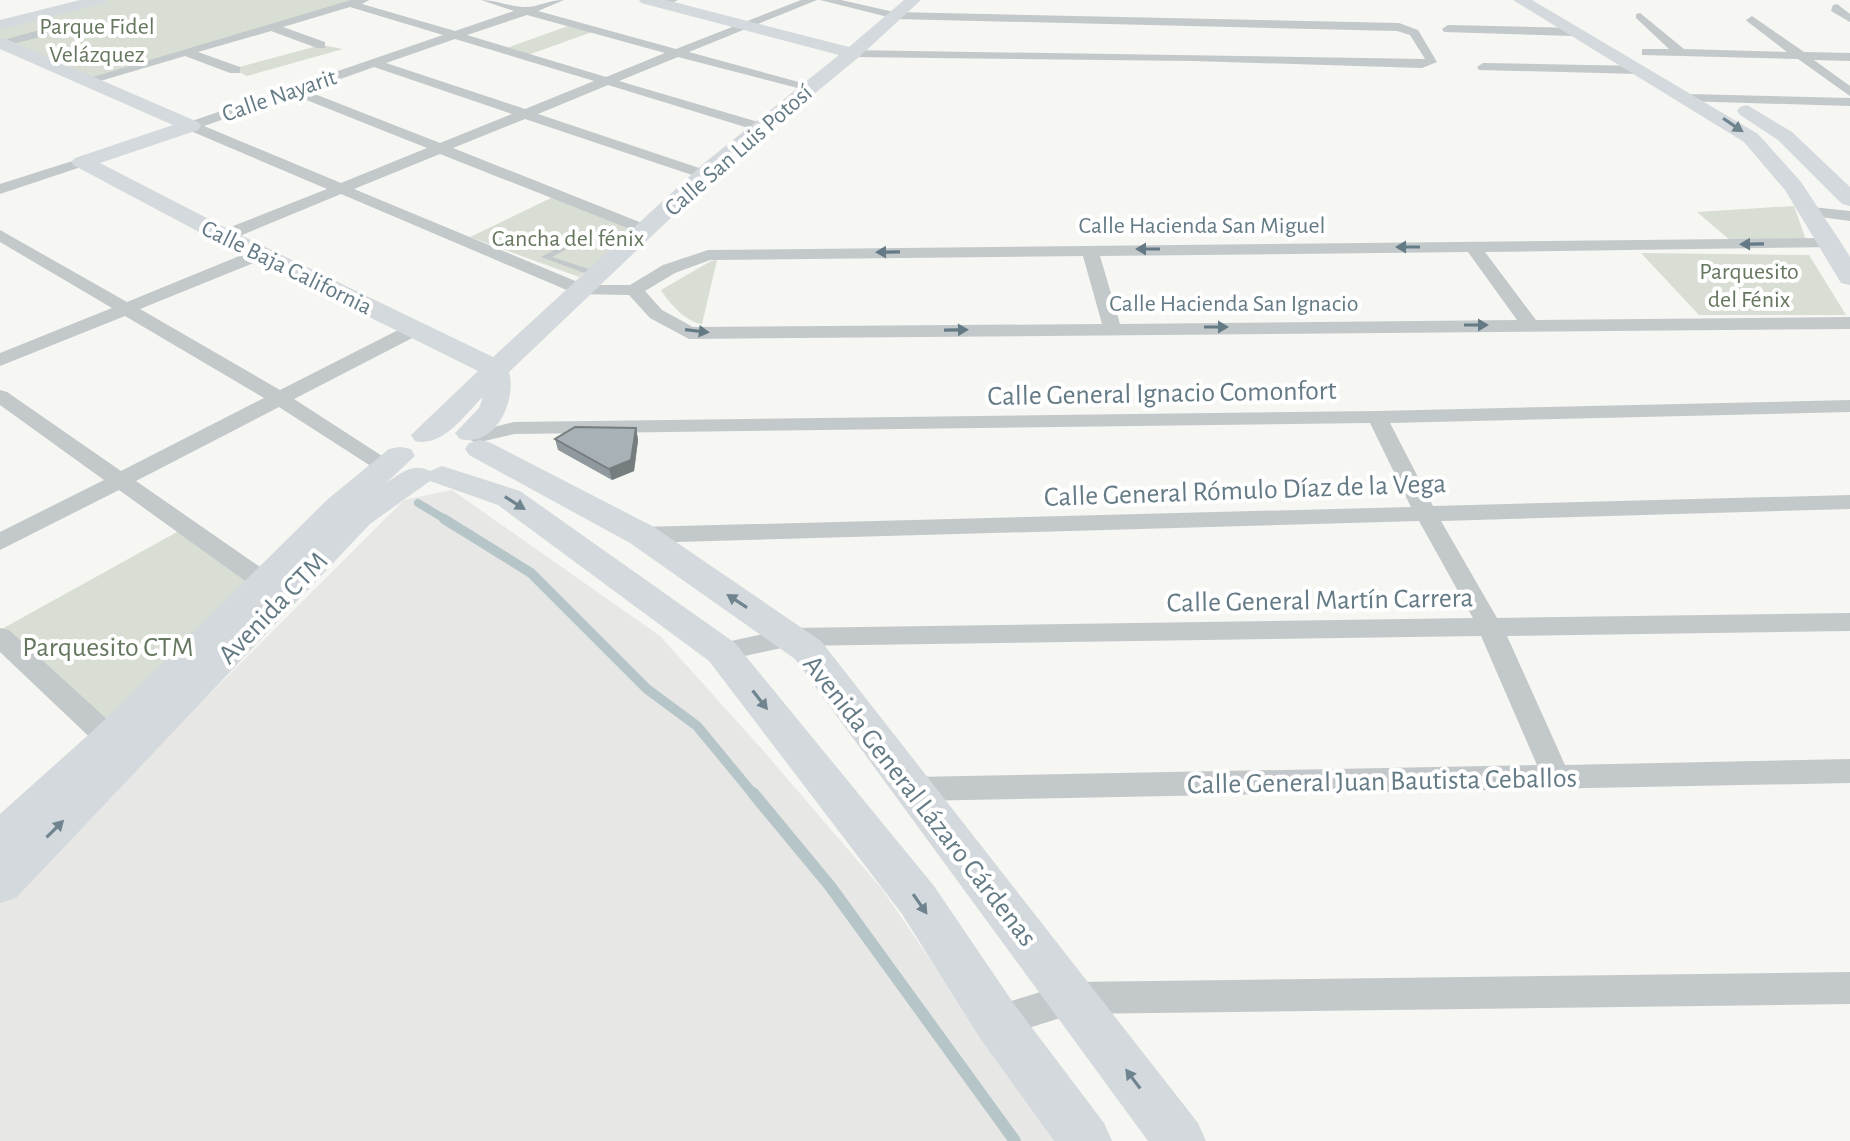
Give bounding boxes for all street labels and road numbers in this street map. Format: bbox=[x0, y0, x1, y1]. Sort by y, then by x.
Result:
street label: Calle Nayarit bbox=[219, 65, 340, 127]
street label: Calle San Luis Potosí bbox=[660, 80, 817, 221]
street label: Calle Hacienda San Miguel bbox=[1078, 214, 1326, 238]
street label: Calle Baja California bbox=[197, 216, 376, 320]
street label: Calle Hacienda San Ignacio bbox=[1109, 292, 1359, 316]
street label: Calle General Ignacio Comonfort bbox=[987, 377, 1337, 411]
street label: Calle General Rómulo Díaz de la Vega bbox=[1043, 470, 1447, 512]
street label: Avenida CTM bbox=[213, 547, 333, 670]
street label: Calle General Martín Carrera bbox=[1166, 584, 1474, 618]
street label: Avenida General Lázaro Cárdenas bbox=[797, 651, 1041, 952]
street label: Calle General Juan Bautista Ceballos bbox=[1187, 765, 1577, 799]

